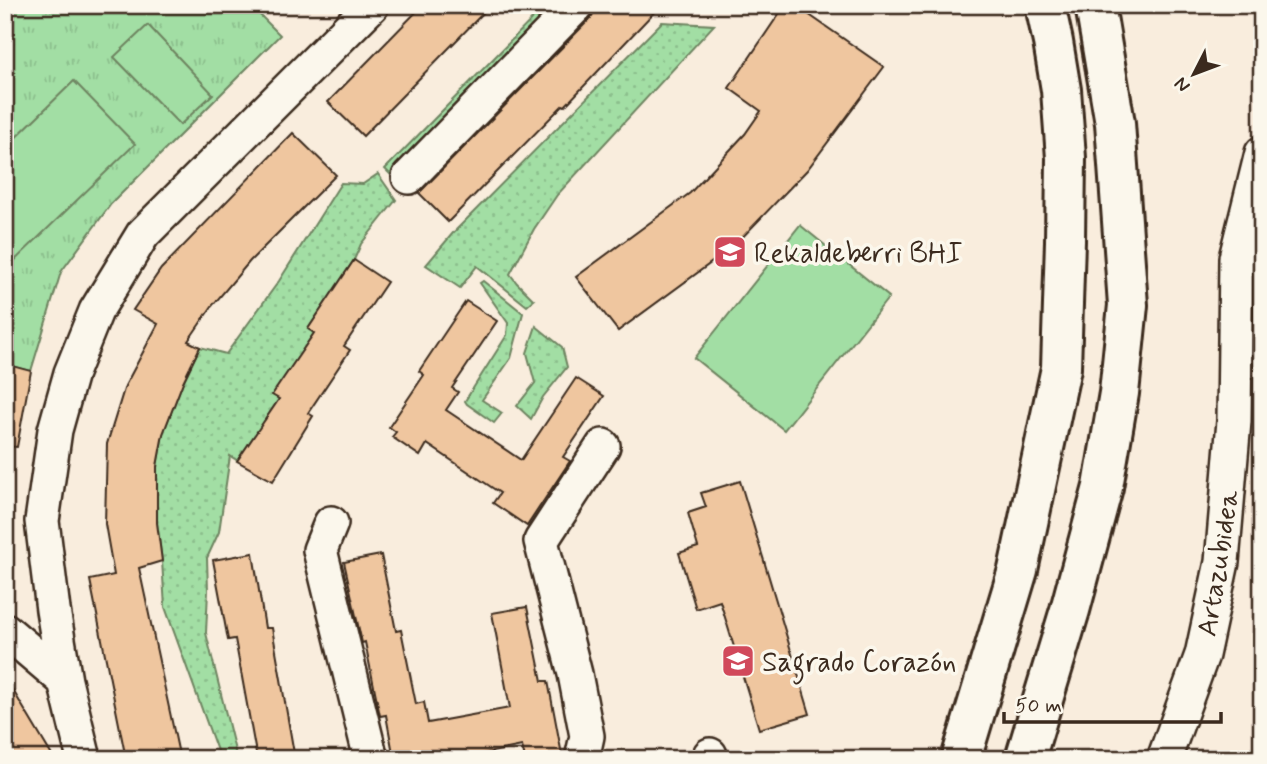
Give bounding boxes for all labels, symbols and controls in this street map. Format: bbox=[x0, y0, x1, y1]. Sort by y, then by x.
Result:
north arrow bbox=[1158, 38, 1228, 108]
text: N bbox=[1169, 71, 1196, 97]
school or university icon: Rekaldeberri BHI bbox=[711, 233, 749, 271]
place label: Rekaldeberri BHI bbox=[754, 236, 963, 273]
street label: Artazubidea bbox=[1190, 487, 1249, 639]
school or university icon: Sagrado Corazón bbox=[719, 642, 757, 680]
place label: Sagrado Corazón bbox=[762, 645, 956, 685]
scale bar bbox=[1004, 680, 1222, 724]
text: 50 m bbox=[1015, 692, 1062, 720]

